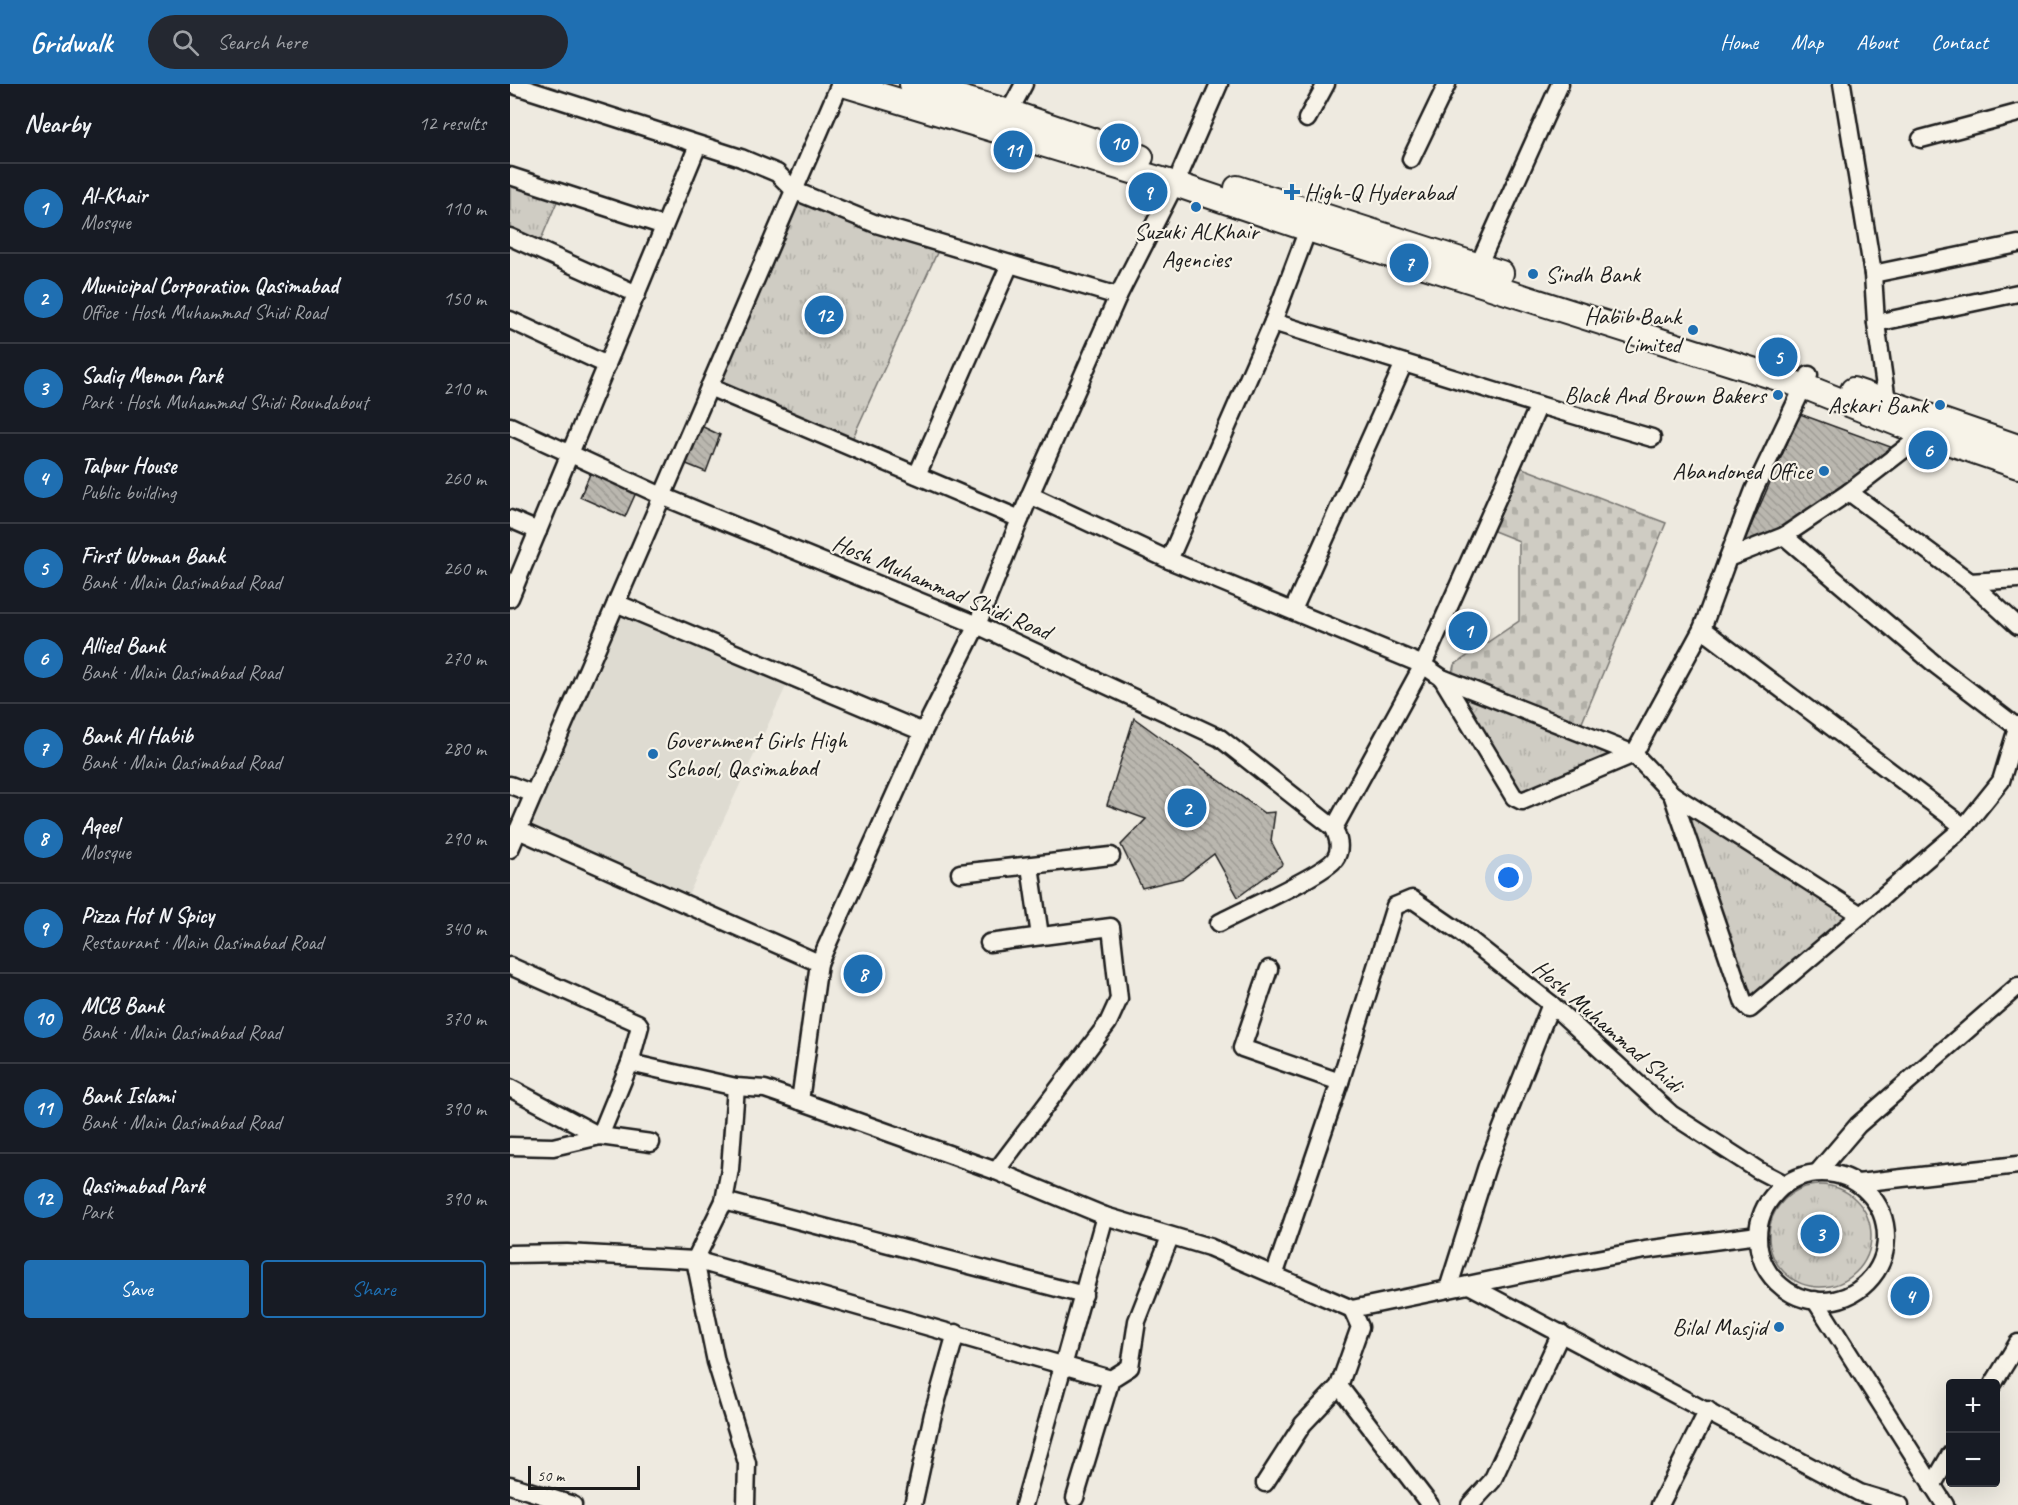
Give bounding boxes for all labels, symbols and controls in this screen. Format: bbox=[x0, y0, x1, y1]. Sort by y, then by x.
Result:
search box bbox=[148, 15, 568, 69]
text: Gridwalk bbox=[30, 25, 112, 60]
icon: search bbox=[169, 26, 202, 59]
text: Search here bbox=[217, 28, 307, 56]
text: Home bbox=[1720, 29, 1758, 55]
text: Map bbox=[1791, 29, 1823, 55]
text: About bbox=[1856, 29, 1898, 55]
text: Contact bbox=[1931, 29, 1988, 55]
text: Nearby bbox=[24, 107, 89, 140]
text: 12 results bbox=[418, 111, 486, 136]
pin: 10 bbox=[1100, 120, 1138, 166]
pin: 11 bbox=[994, 128, 1032, 172]
pin: 9 bbox=[1128, 170, 1168, 214]
place label: High-Q Hyderabad bbox=[1304, 177, 1458, 207]
text: Al-Khair bbox=[81, 182, 147, 210]
marker: High-Q Hyderabad bbox=[1285, 185, 1299, 199]
text: 1 bbox=[39, 196, 48, 221]
text: 110 m bbox=[443, 196, 486, 221]
marker: Suzuki ALKhair Agencies bbox=[1189, 200, 1203, 214]
text: Mosque bbox=[81, 210, 131, 235]
place label: Suzuki ALKhair Agencies bbox=[1134, 216, 1261, 274]
pin: 7 bbox=[1390, 240, 1428, 285]
place label: Sindh Bank bbox=[1545, 259, 1642, 289]
marker: Sindh Bank bbox=[1526, 267, 1540, 281]
text: Municipal Corporation Qasimabad bbox=[81, 272, 338, 300]
text: 2 bbox=[39, 286, 48, 311]
text: 150 m bbox=[443, 286, 486, 311]
pin: 12 bbox=[804, 292, 844, 338]
text: Office · Hosh Muhammad Shidi Road bbox=[81, 300, 327, 325]
place label: Habib Bank Limited bbox=[1584, 301, 1685, 359]
marker: Habib Bank Limited bbox=[1686, 323, 1700, 337]
pin: 5 bbox=[1758, 334, 1798, 380]
text: Sadiq Memon Park bbox=[81, 362, 222, 390]
text: 3 bbox=[39, 376, 48, 401]
text: 210 m bbox=[443, 376, 486, 401]
place label: Black And Brown Bakers bbox=[1564, 380, 1768, 410]
marker: Black And Brown Bakers bbox=[1771, 388, 1785, 402]
text: Park · Hosh Muhammad Shidi Roundabout bbox=[81, 390, 368, 415]
place label: Askari Bank bbox=[1828, 390, 1930, 420]
marker: Askari Bank bbox=[1933, 398, 1947, 412]
pin: 6 bbox=[1908, 428, 1948, 472]
text: Talpur House bbox=[81, 452, 176, 480]
place label: Abandoned Office bbox=[1672, 456, 1814, 486]
marker: Abandoned Office bbox=[1817, 464, 1831, 478]
text: 4 bbox=[39, 466, 48, 491]
text: 260 m bbox=[443, 466, 486, 491]
text: Public building bbox=[81, 480, 176, 505]
street label: Hosh Muhammad Shidi Road bbox=[828, 527, 1059, 648]
text: First Woman Bank bbox=[81, 542, 225, 570]
text: 5 bbox=[39, 556, 48, 581]
text: 260 m bbox=[443, 556, 486, 581]
text: Bank · Main Qasimabad Road bbox=[81, 570, 281, 595]
pin: 1 bbox=[1448, 608, 1488, 654]
text: Allied Bank bbox=[81, 632, 165, 660]
text: 6 bbox=[39, 646, 48, 671]
text: 270 m bbox=[443, 646, 486, 671]
text: Bank · Main Qasimabad Road bbox=[81, 660, 281, 685]
text: Bank Al Habib bbox=[81, 722, 193, 750]
place label: Government Girls High School, Qasimabad bbox=[665, 725, 848, 783]
text: 7 bbox=[39, 736, 48, 761]
text: 280 m bbox=[443, 736, 486, 761]
marker: Government Girls High School, Qasimabad bbox=[646, 747, 660, 761]
text: Bank · Main Qasimabad Road bbox=[81, 750, 281, 775]
pin: 2 bbox=[1168, 786, 1206, 830]
text: Aqeel bbox=[81, 812, 119, 840]
text: 8 bbox=[39, 826, 48, 851]
text: 290 m bbox=[443, 826, 486, 851]
text: Mosque bbox=[81, 840, 131, 865]
your location bbox=[1494, 863, 1523, 892]
text: Pizza Hot N Spicy bbox=[81, 902, 214, 930]
text: 9 bbox=[39, 916, 48, 941]
text: 340 m bbox=[443, 916, 486, 941]
text: Restaurant · Main Qasimabad Road bbox=[81, 930, 323, 955]
pin: 8 bbox=[844, 952, 882, 996]
street label: Hosh Muhammad Shidi bbox=[1527, 953, 1692, 1102]
text: MCB Bank bbox=[81, 992, 164, 1020]
text: 10 bbox=[35, 1006, 53, 1031]
text: 370 m bbox=[443, 1006, 486, 1031]
text: Bank · Main Qasimabad Road bbox=[81, 1020, 281, 1045]
text: Bank Islami bbox=[81, 1082, 174, 1110]
text: 11 bbox=[35, 1096, 53, 1121]
text: 390 m bbox=[443, 1096, 486, 1121]
text: Bank · Main Qasimabad Road bbox=[81, 1110, 281, 1135]
text: Qasimabad Park bbox=[81, 1172, 204, 1200]
text: 12 bbox=[35, 1186, 53, 1211]
text: 390 m bbox=[443, 1186, 486, 1211]
text: Park bbox=[81, 1200, 113, 1225]
pin: 3 bbox=[1800, 1212, 1840, 1256]
button: Save bbox=[24, 1260, 249, 1318]
button: Share bbox=[261, 1260, 486, 1318]
pin: 4 bbox=[1890, 1274, 1930, 1318]
place label: Bilal Masjid bbox=[1672, 1312, 1771, 1342]
marker: Bilal Masjid bbox=[1772, 1320, 1786, 1334]
map controls bbox=[1946, 1379, 2000, 1487]
button: + bbox=[1946, 1379, 2000, 1433]
button: − bbox=[1946, 1433, 2000, 1487]
scale bar bbox=[528, 1463, 640, 1490]
text: 50 m bbox=[537, 1466, 564, 1486]

